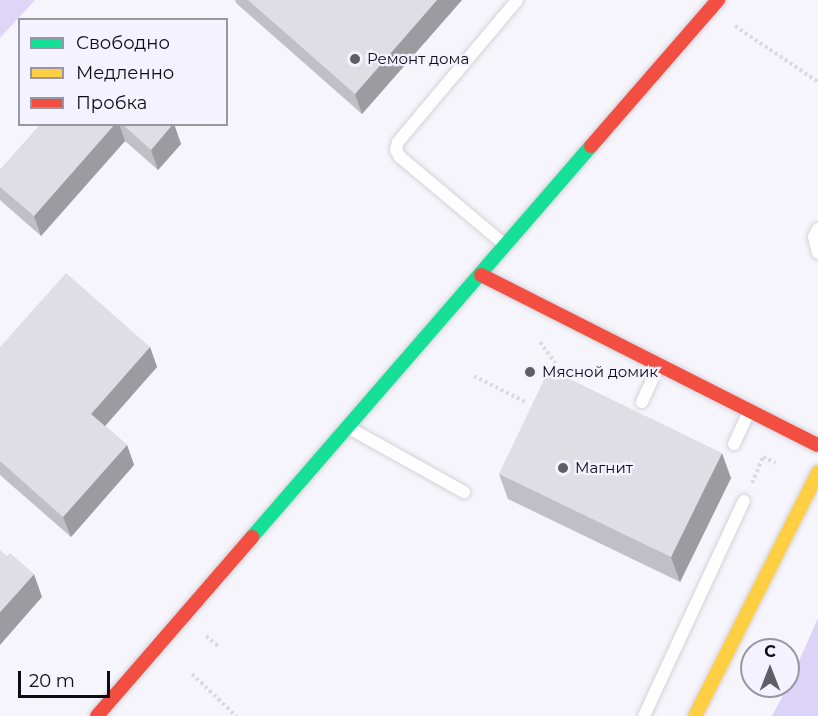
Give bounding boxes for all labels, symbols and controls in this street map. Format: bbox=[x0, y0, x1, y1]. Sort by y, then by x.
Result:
legend bbox=[18, 18, 228, 126]
text: Свободно bbox=[76, 32, 170, 54]
place label: Ремонт дома bbox=[367, 50, 469, 68]
marker: Ремонт дома bbox=[348, 52, 362, 66]
text: Медленно bbox=[76, 62, 174, 84]
text: Пробка bbox=[76, 92, 147, 114]
place label: Мясной домик bbox=[542, 363, 658, 381]
marker: Мясной домик bbox=[523, 365, 537, 379]
place label: Магнит bbox=[575, 459, 633, 477]
marker: Магнит bbox=[556, 461, 570, 475]
north arrow bbox=[740, 638, 800, 698]
text: С bbox=[764, 642, 776, 661]
scale bar bbox=[21, 659, 112, 697]
text: 20 m bbox=[29, 670, 75, 692]

